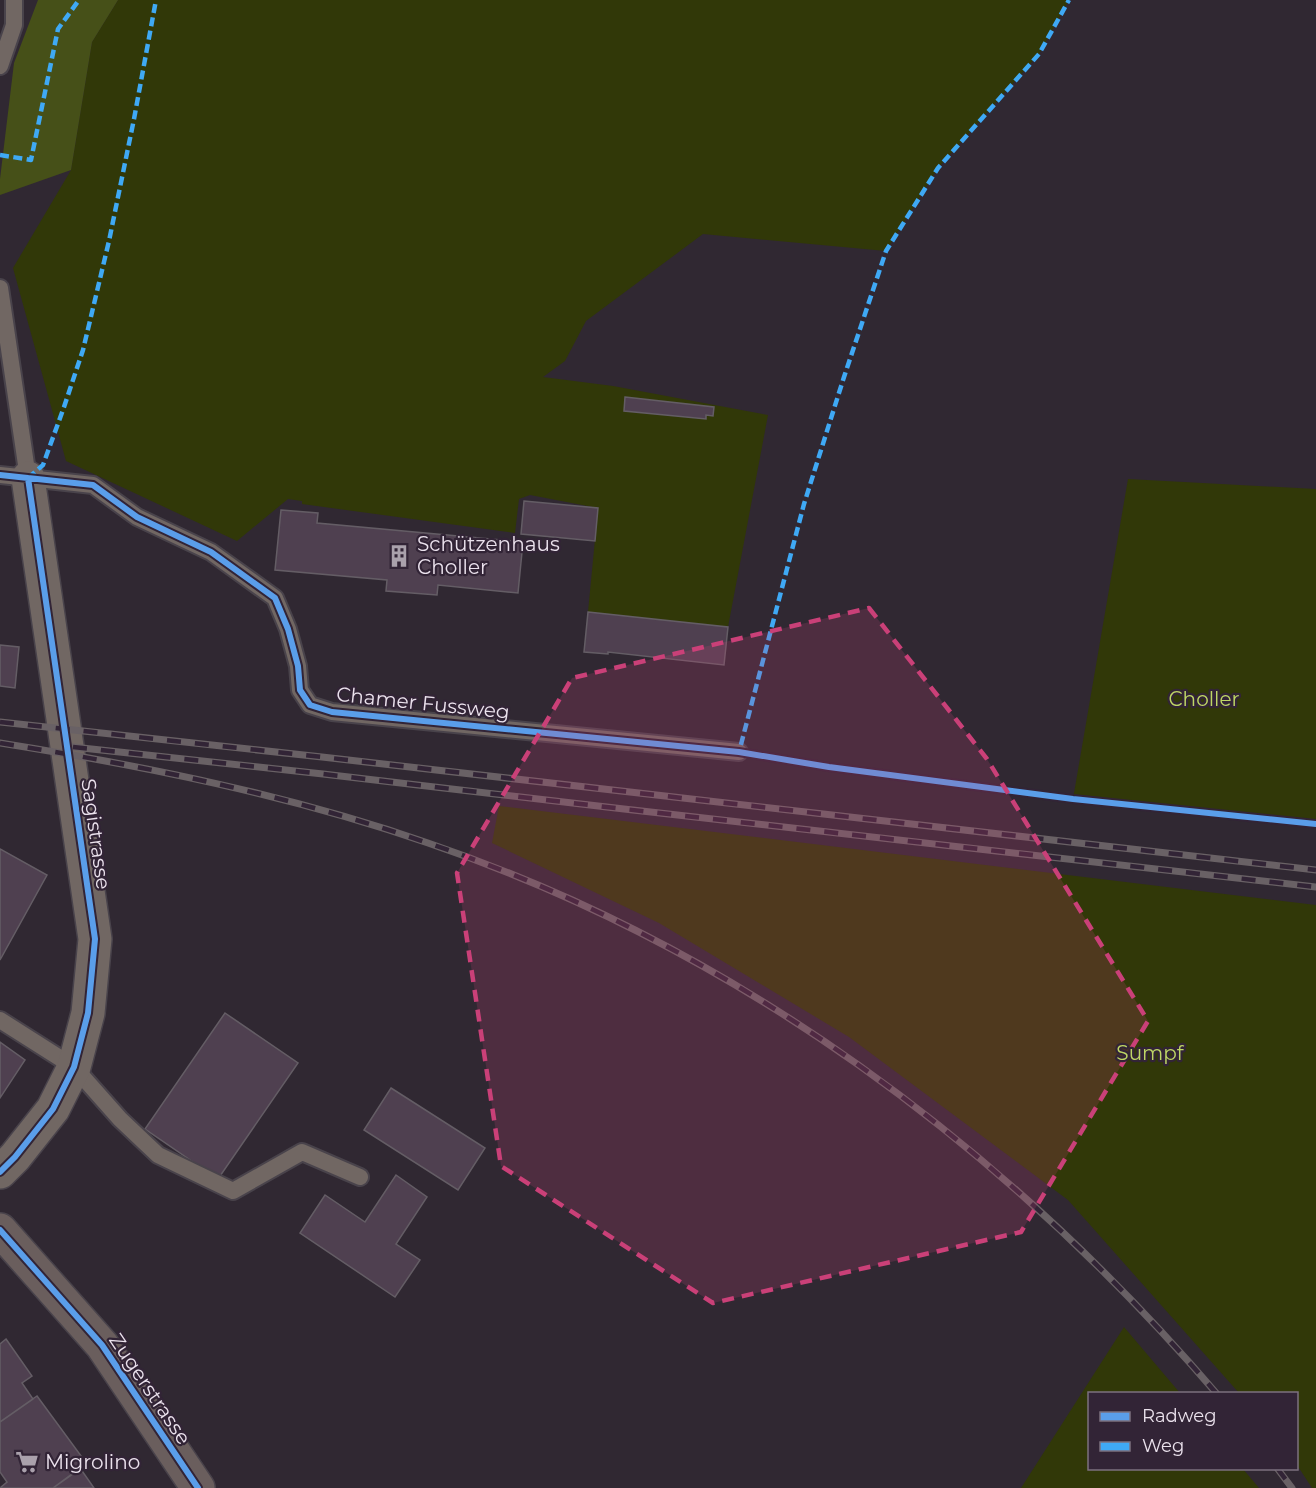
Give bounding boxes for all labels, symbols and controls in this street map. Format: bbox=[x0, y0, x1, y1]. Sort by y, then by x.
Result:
place label: Schützenhaus Choller bbox=[417, 532, 560, 579]
building icon: Schützenhaus Choller bbox=[386, 543, 412, 569]
street label: Chamer Fussweg bbox=[335, 682, 511, 724]
park label: Choller bbox=[1168, 687, 1240, 711]
street label: Sagistrasse bbox=[76, 777, 116, 891]
park label: Sumpf bbox=[1116, 1041, 1185, 1065]
street label: Zugerstrasse bbox=[104, 1329, 196, 1449]
legend bbox=[1088, 1392, 1298, 1470]
text: Radweg bbox=[1142, 1405, 1217, 1427]
text: Weg bbox=[1142, 1435, 1184, 1457]
supermarket icon: Migrolino bbox=[14, 1449, 40, 1475]
place label: Migrolino bbox=[45, 1450, 140, 1474]

